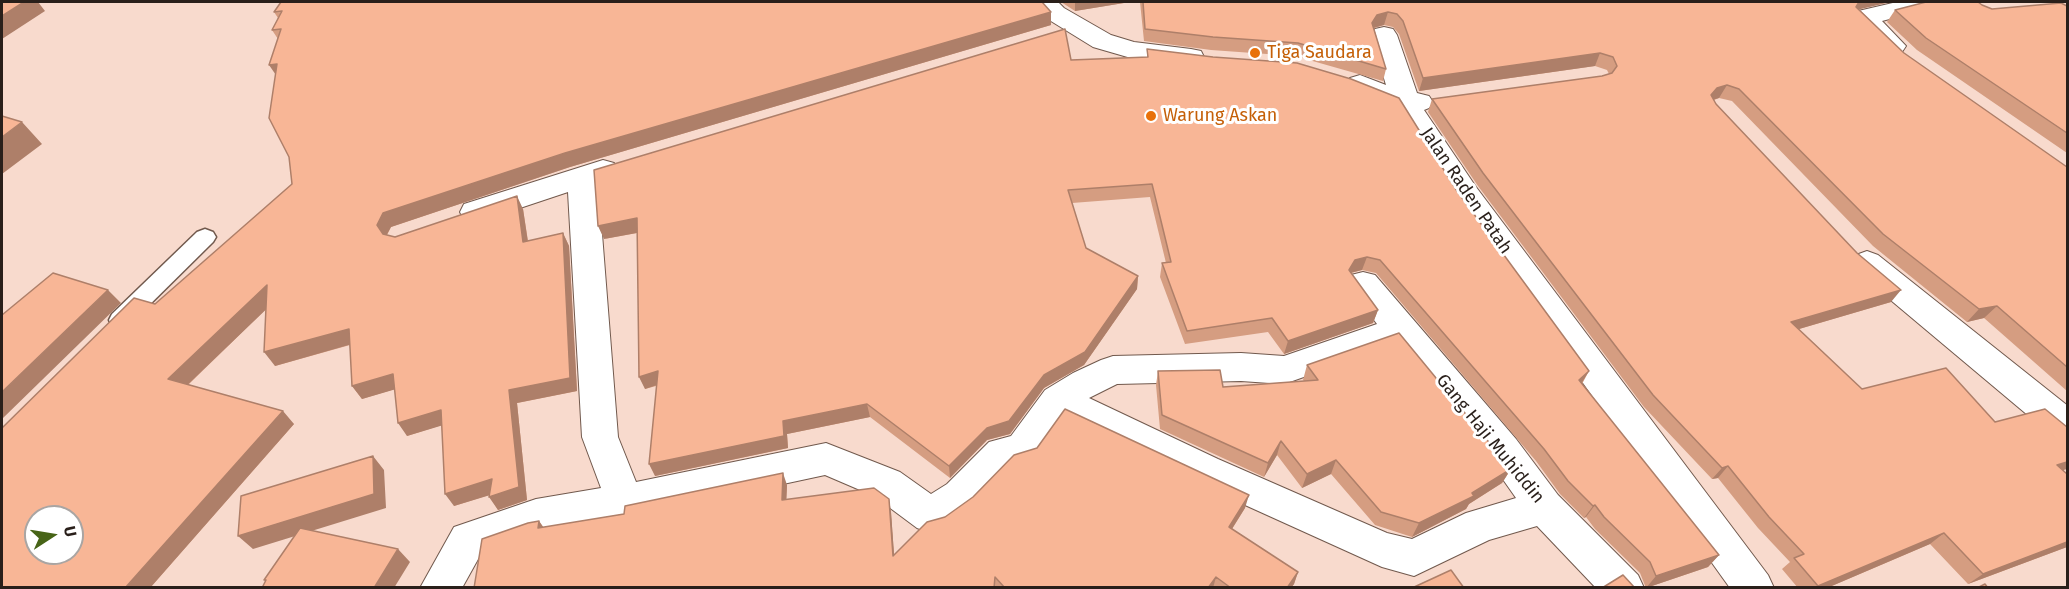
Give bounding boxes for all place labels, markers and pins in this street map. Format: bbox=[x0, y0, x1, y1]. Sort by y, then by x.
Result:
place label: Tiga Saudara bbox=[1267, 42, 1372, 64]
marker: Tiga Saudara bbox=[1248, 46, 1262, 60]
place label: Warung Askan bbox=[1163, 105, 1277, 127]
marker: Warung Askan bbox=[1144, 109, 1158, 123]

